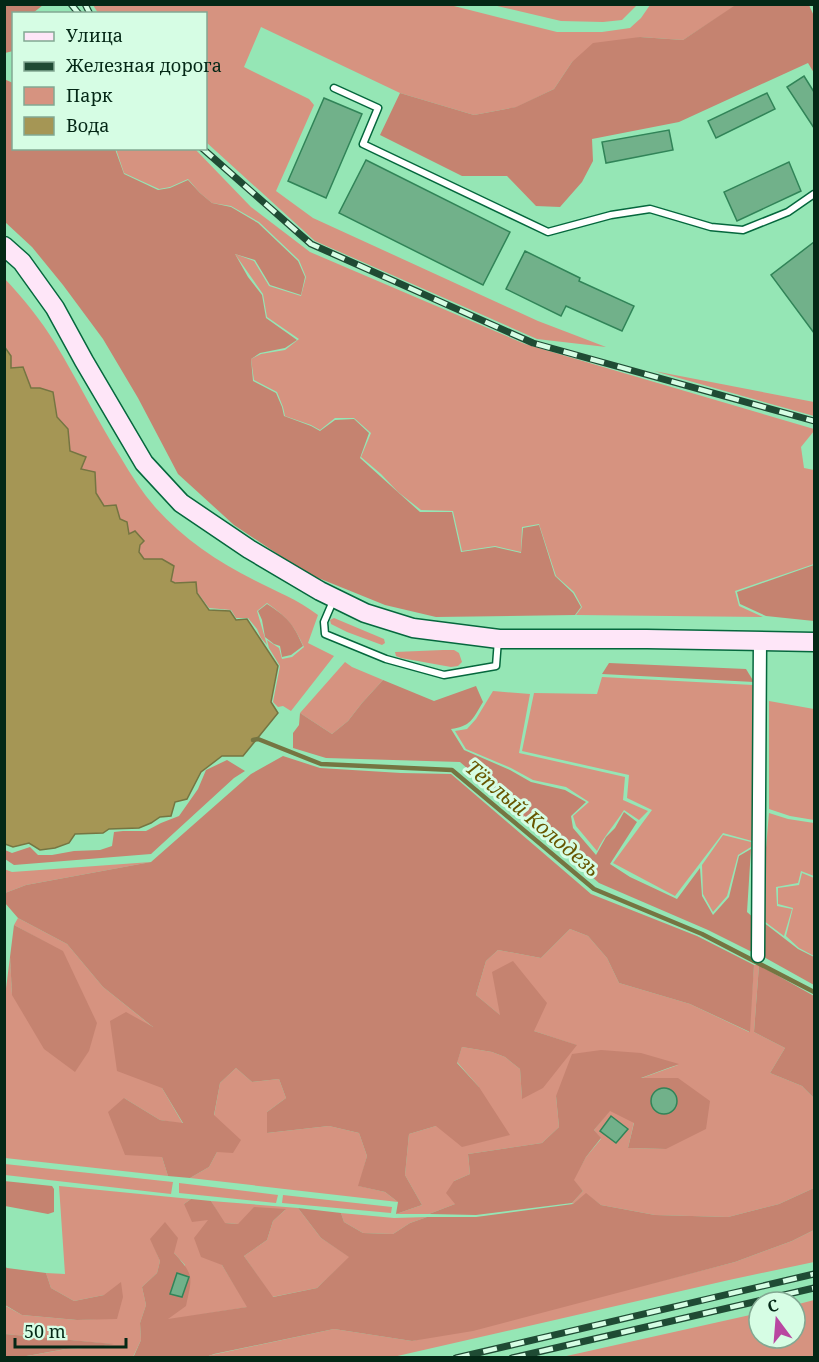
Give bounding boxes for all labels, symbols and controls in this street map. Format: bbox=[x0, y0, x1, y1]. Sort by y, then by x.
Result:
legend bbox=[12, 12, 207, 150]
text: Улица bbox=[66, 23, 123, 47]
text: Железная дорога bbox=[65, 53, 222, 77]
text: Парк bbox=[66, 83, 113, 107]
text: Вода bbox=[66, 113, 110, 137]
water label: Тёплый Колодезь bbox=[460, 754, 606, 882]
north arrow bbox=[747, 1290, 807, 1350]
text: С bbox=[765, 1294, 781, 1318]
scale bar bbox=[15, 1311, 126, 1349]
text: 50 m bbox=[24, 1319, 66, 1343]

